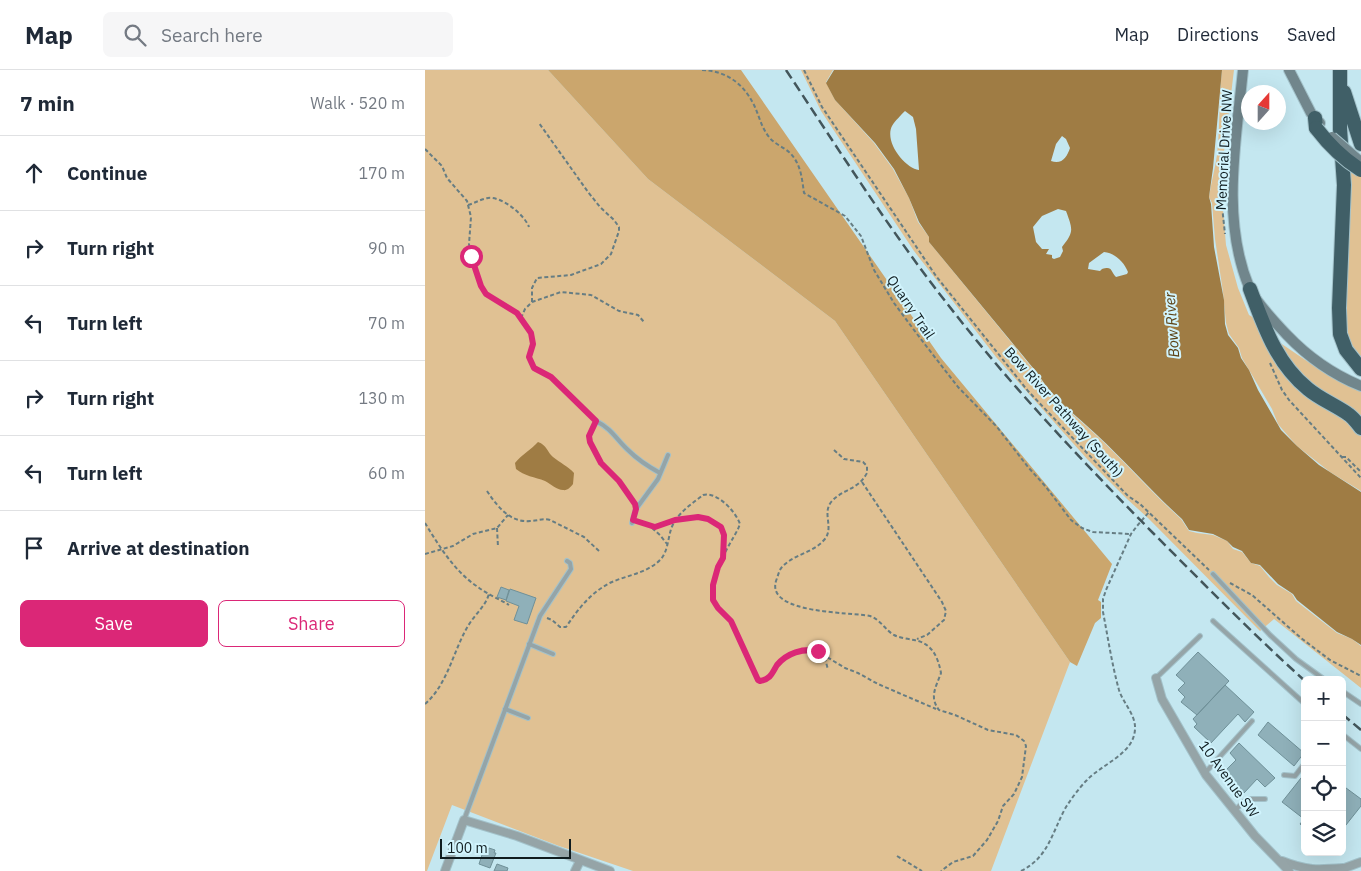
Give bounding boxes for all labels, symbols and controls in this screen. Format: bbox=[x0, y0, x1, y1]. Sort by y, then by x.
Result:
search box bbox=[103, 12, 453, 57]
text: Map bbox=[25, 19, 73, 51]
icon: search bbox=[121, 21, 149, 49]
text: Search here bbox=[161, 23, 263, 47]
text: Map bbox=[1114, 23, 1149, 46]
text: Directions bbox=[1177, 23, 1259, 46]
text: Saved bbox=[1287, 23, 1336, 46]
north arrow bbox=[1241, 85, 1286, 130]
text: 7 min bbox=[20, 89, 75, 117]
street label: Memorial Drive NW bbox=[1212, 89, 1236, 211]
text: Walk · 520 m bbox=[310, 93, 405, 113]
icon: ahead bbox=[20, 159, 48, 187]
text: Continue bbox=[67, 161, 147, 185]
text: 170 m bbox=[358, 163, 405, 183]
icon: right bbox=[20, 234, 48, 262]
text: Turn right bbox=[67, 236, 154, 260]
text: 90 m bbox=[368, 238, 405, 258]
route start bbox=[460, 245, 483, 268]
street label: Quarry Trail bbox=[883, 272, 939, 343]
water label: Bow River bbox=[1160, 291, 1183, 358]
icon: left bbox=[20, 309, 48, 337]
text: Turn left bbox=[67, 311, 143, 335]
text: 70 m bbox=[368, 313, 405, 333]
street label: Bow River Pathway (South) bbox=[1001, 343, 1127, 481]
icon: right bbox=[20, 384, 48, 412]
text: Turn right bbox=[67, 386, 154, 410]
text: 130 m bbox=[358, 388, 405, 408]
icon: left bbox=[20, 459, 48, 487]
text: Turn left bbox=[67, 461, 143, 485]
text: 60 m bbox=[368, 463, 405, 483]
icon: arrive bbox=[20, 534, 48, 562]
text: Arrive at destination bbox=[67, 536, 250, 560]
button: Save bbox=[20, 600, 208, 647]
button: Share bbox=[218, 600, 405, 647]
route end bbox=[807, 640, 830, 663]
map controls bbox=[1301, 676, 1346, 856]
button: + bbox=[1301, 676, 1346, 721]
button: − bbox=[1301, 721, 1346, 766]
street label: 10 Avenue SW bbox=[1195, 737, 1263, 821]
button: locate bbox=[1301, 766, 1346, 811]
button: layers bbox=[1301, 811, 1346, 856]
scale bar bbox=[440, 836, 571, 859]
text: 100 m bbox=[447, 839, 488, 857]

